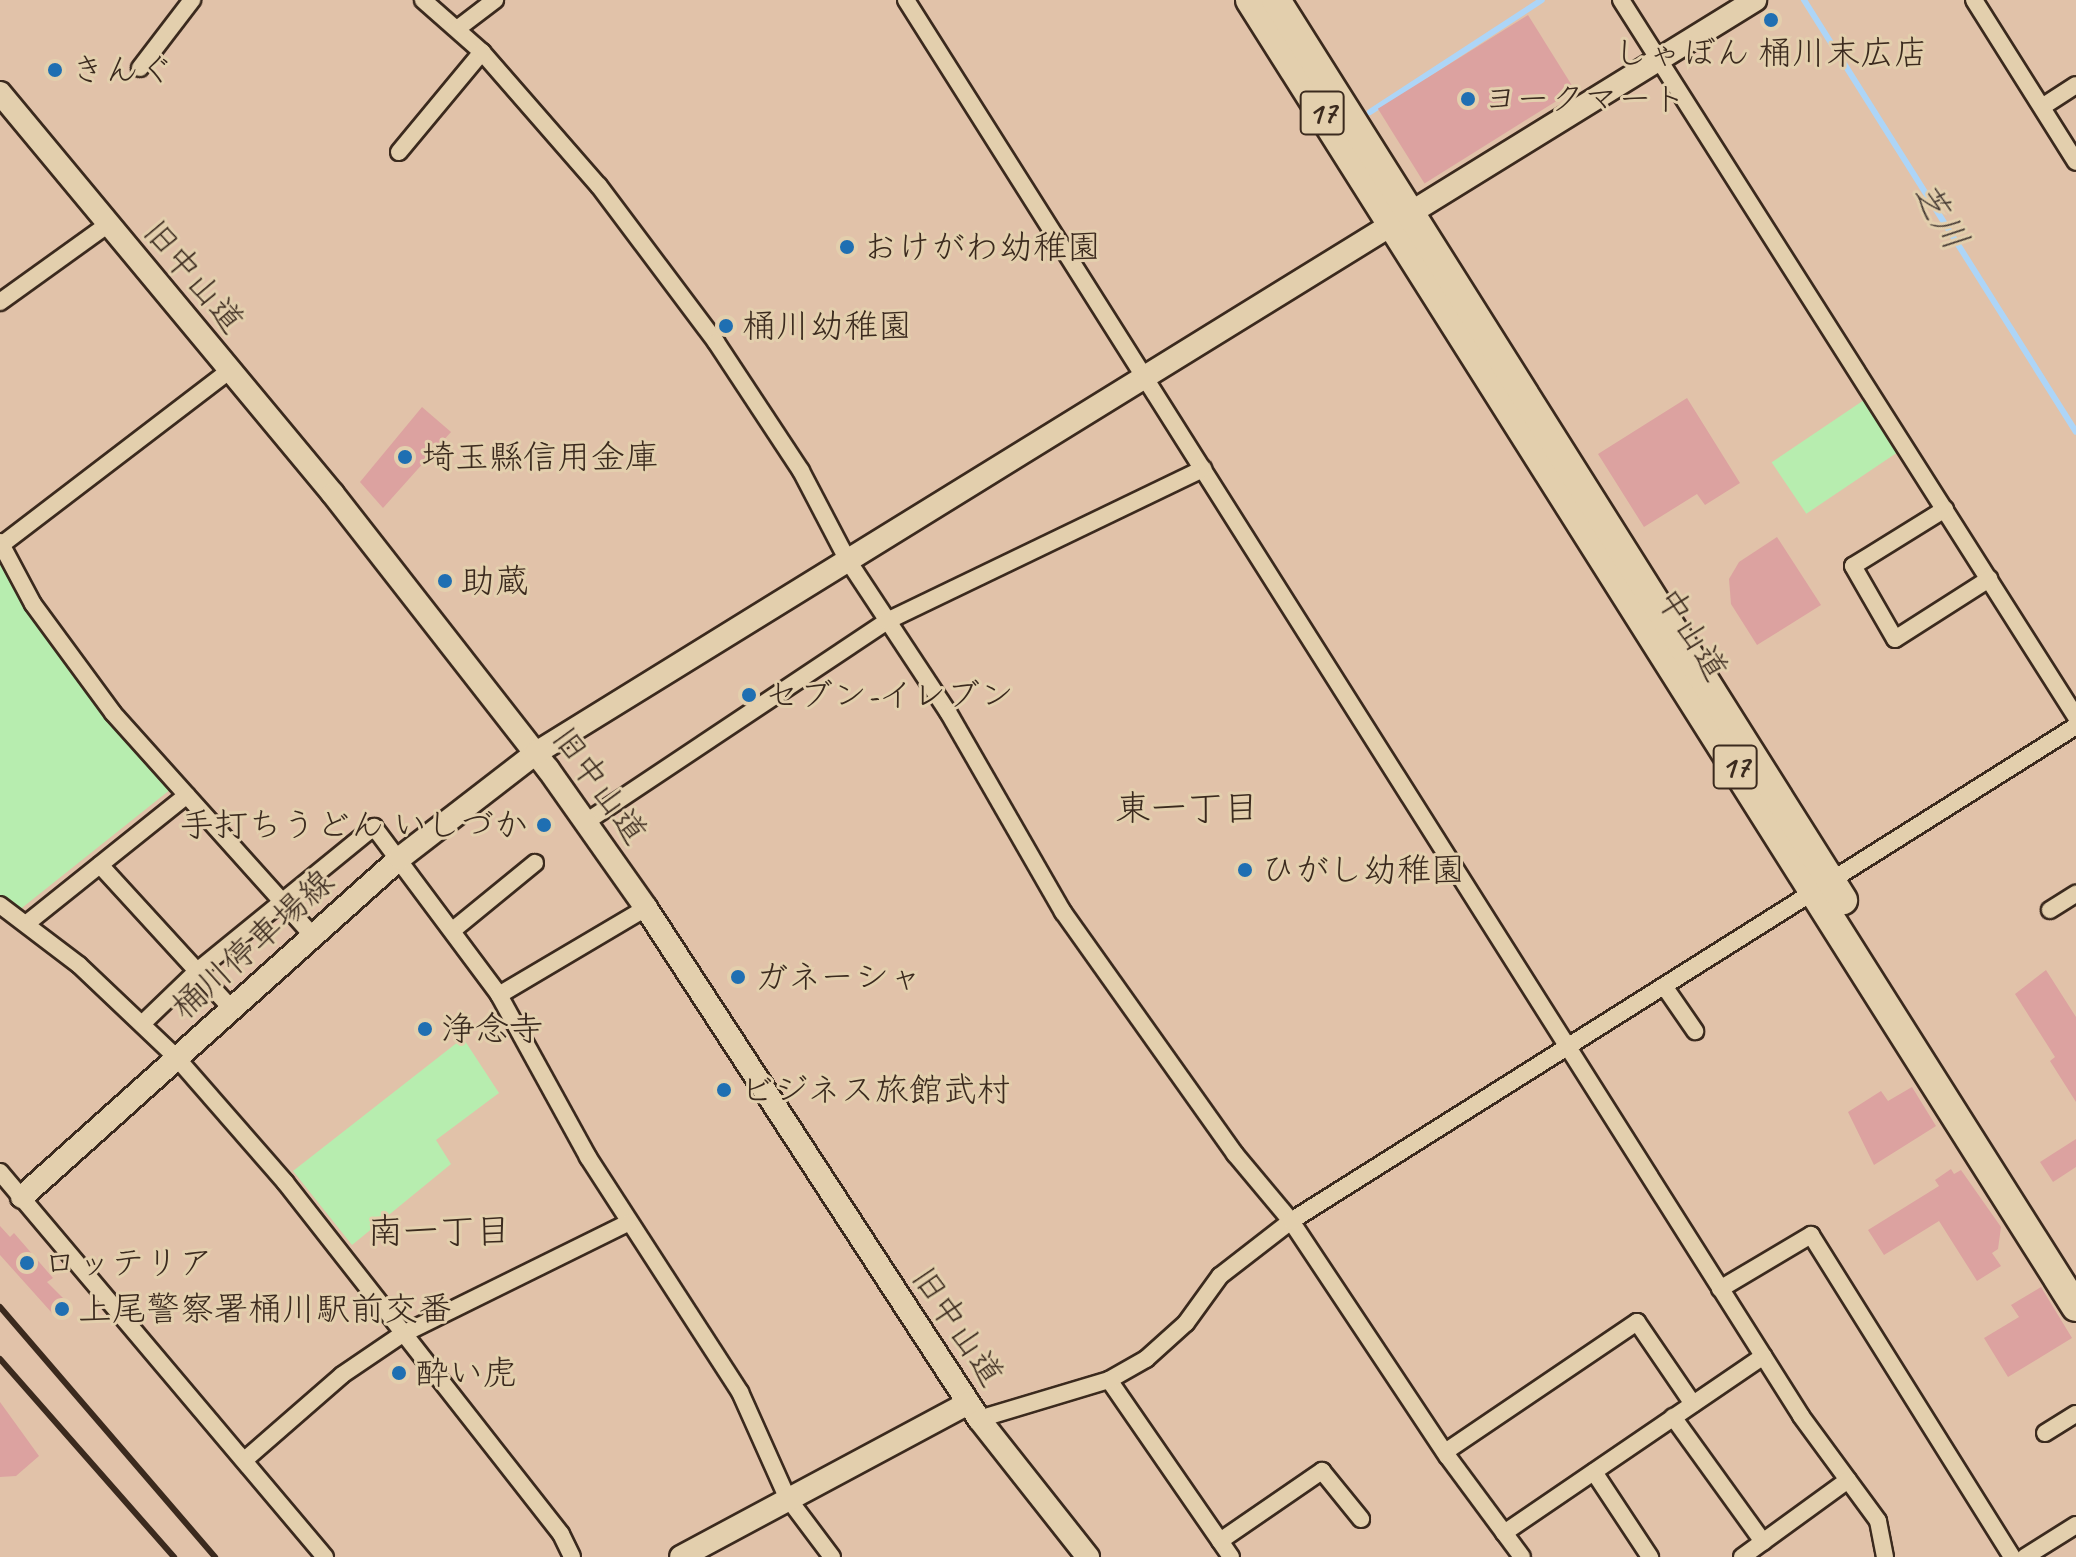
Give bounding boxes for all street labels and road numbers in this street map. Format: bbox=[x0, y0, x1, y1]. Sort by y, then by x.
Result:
road number: 17 bbox=[1298, 85, 1346, 141]
street label: 旧中山道 bbox=[135, 211, 253, 341]
street label: 中山道 bbox=[1649, 580, 1737, 688]
street label: 旧中山道 bbox=[544, 718, 656, 852]
road number: 17 bbox=[1711, 739, 1759, 795]
street label: 桶川停車場線 bbox=[163, 861, 341, 1027]
street label: 旧中山道 bbox=[903, 1258, 1013, 1394]

